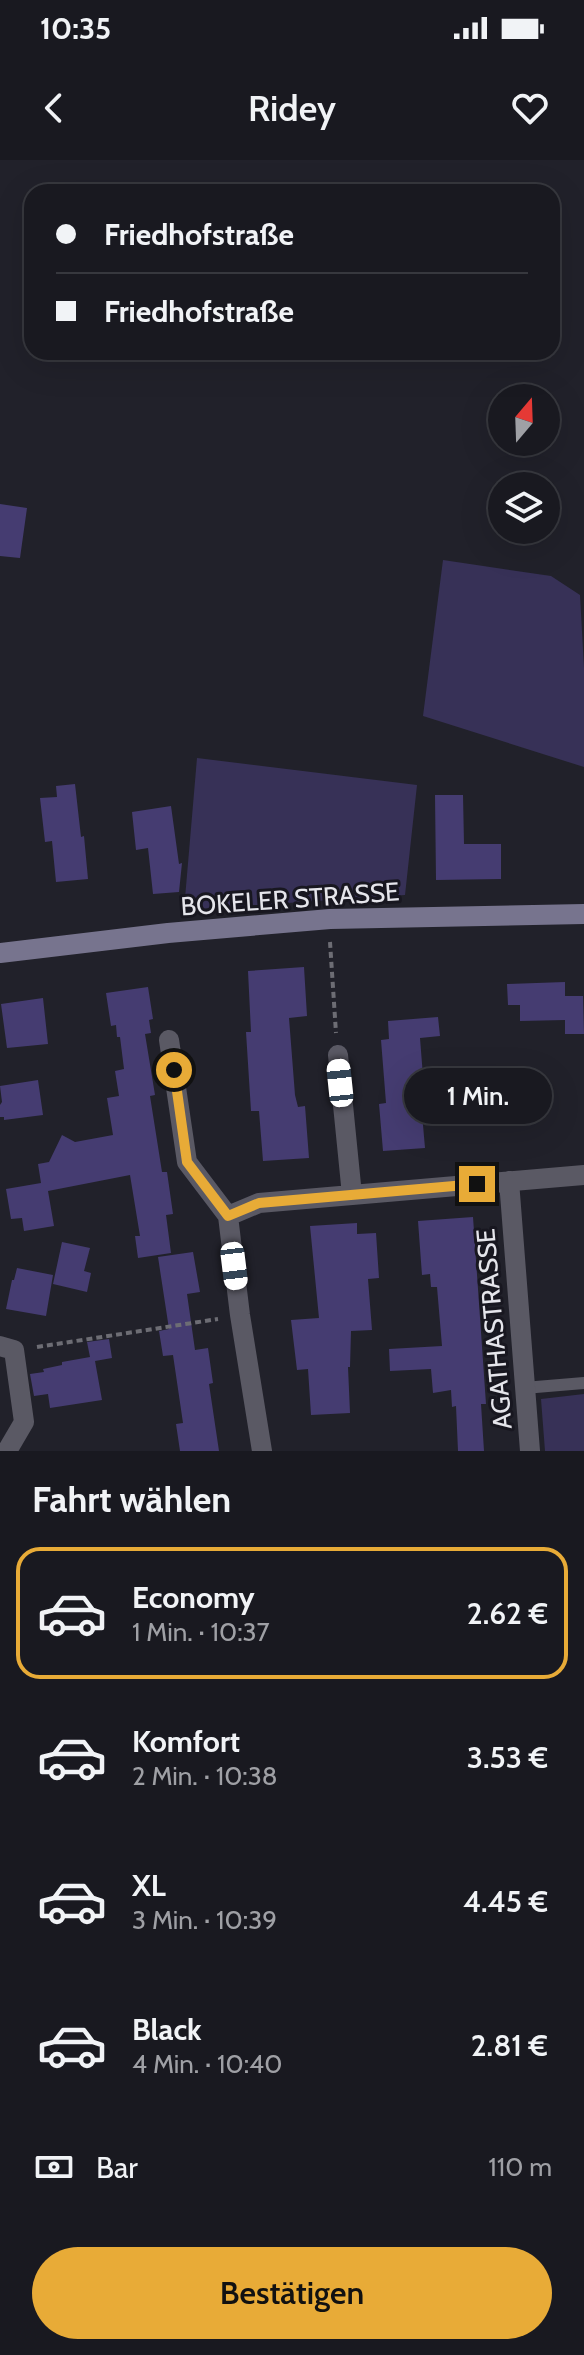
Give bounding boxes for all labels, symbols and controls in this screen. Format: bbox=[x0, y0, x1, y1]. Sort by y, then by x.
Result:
text: 10:35 bbox=[40, 10, 111, 47]
icon: back bbox=[32, 86, 76, 130]
text: Ridey bbox=[248, 86, 336, 130]
icon: heart bbox=[508, 86, 552, 130]
text: Friedhofstraße bbox=[104, 216, 294, 253]
text: Friedhofstraße bbox=[104, 293, 294, 330]
north arrow bbox=[488, 384, 560, 456]
map controls bbox=[488, 384, 560, 544]
button: layers bbox=[488, 472, 560, 544]
street label: BOKELER STRASSE bbox=[180, 875, 400, 923]
route start bbox=[156, 1052, 192, 1088]
car bbox=[326, 1058, 354, 1108]
callout: 1 Min. bbox=[403, 1068, 551, 1124]
text: 1 Min. bbox=[447, 1080, 509, 1112]
route end bbox=[459, 1166, 495, 1202]
street label: AGATHASTRASSE bbox=[469, 1227, 519, 1431]
car bbox=[219, 1241, 249, 1291]
text: Fahrt wählen bbox=[32, 1477, 231, 1521]
icon: car bbox=[36, 1577, 108, 1649]
text: Economy bbox=[132, 1579, 255, 1616]
text: 2.62 € bbox=[467, 1595, 548, 1632]
text: 1 Min. · 10:37 bbox=[132, 1616, 270, 1648]
icon: car bbox=[36, 1721, 108, 1793]
text: Komfort bbox=[132, 1723, 240, 1760]
text: 3.53 € bbox=[467, 1739, 548, 1776]
text: 2 Min. · 10:38 bbox=[132, 1760, 278, 1792]
icon: car bbox=[36, 1865, 108, 1937]
text: XL bbox=[132, 1867, 166, 1904]
text: 4.45 € bbox=[463, 1883, 548, 1920]
text: 3 Min. · 10:39 bbox=[132, 1904, 277, 1936]
icon: car bbox=[36, 2009, 108, 2081]
text: Black bbox=[132, 2011, 202, 2048]
text: 2.81 € bbox=[471, 2027, 548, 2064]
text: 4 Min. · 10:40 bbox=[132, 2048, 282, 2080]
icon: cash bbox=[32, 2145, 76, 2189]
text: Bar bbox=[96, 2149, 138, 2186]
text: 110 m bbox=[488, 2151, 552, 2183]
button: Bestätigen bbox=[32, 2247, 552, 2339]

